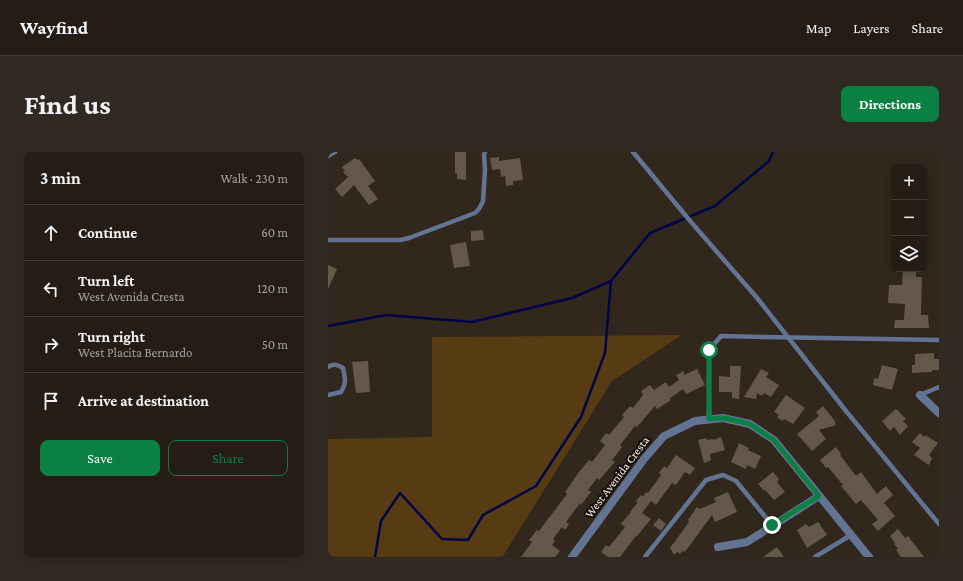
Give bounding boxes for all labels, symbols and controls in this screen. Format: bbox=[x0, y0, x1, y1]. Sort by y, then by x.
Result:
text: Wayfind bbox=[20, 17, 88, 38]
text: Map bbox=[806, 20, 831, 36]
text: Layers bbox=[853, 20, 890, 36]
text: Share bbox=[912, 20, 943, 36]
button: Directions bbox=[841, 86, 939, 122]
text: Find us bbox=[24, 89, 111, 120]
map controls bbox=[891, 164, 927, 272]
button: + bbox=[891, 164, 927, 200]
text: 3 min bbox=[40, 169, 81, 188]
text: Walk · 230 m bbox=[220, 171, 288, 186]
button: − bbox=[891, 200, 927, 236]
icon: ahead bbox=[40, 222, 62, 244]
text: Continue bbox=[78, 225, 137, 241]
text: 60 m bbox=[261, 225, 288, 240]
button: layers bbox=[891, 236, 927, 272]
text: Turn left bbox=[78, 273, 134, 289]
icon: left bbox=[40, 278, 62, 300]
text: 120 m bbox=[257, 281, 288, 296]
text: West Avenida Cresta bbox=[78, 289, 184, 304]
text: Turn right bbox=[78, 329, 145, 345]
icon: right bbox=[40, 334, 62, 356]
text: 50 m bbox=[262, 337, 288, 352]
route start bbox=[700, 341, 718, 359]
text: West Placita Bernardo bbox=[78, 345, 192, 360]
icon: arrive bbox=[40, 390, 62, 412]
text: Arrive at destination bbox=[78, 393, 209, 409]
street label: West Avenida Cresta bbox=[582, 433, 652, 520]
button: Save bbox=[40, 440, 160, 476]
button: Share bbox=[168, 440, 288, 476]
route end bbox=[763, 516, 781, 534]

